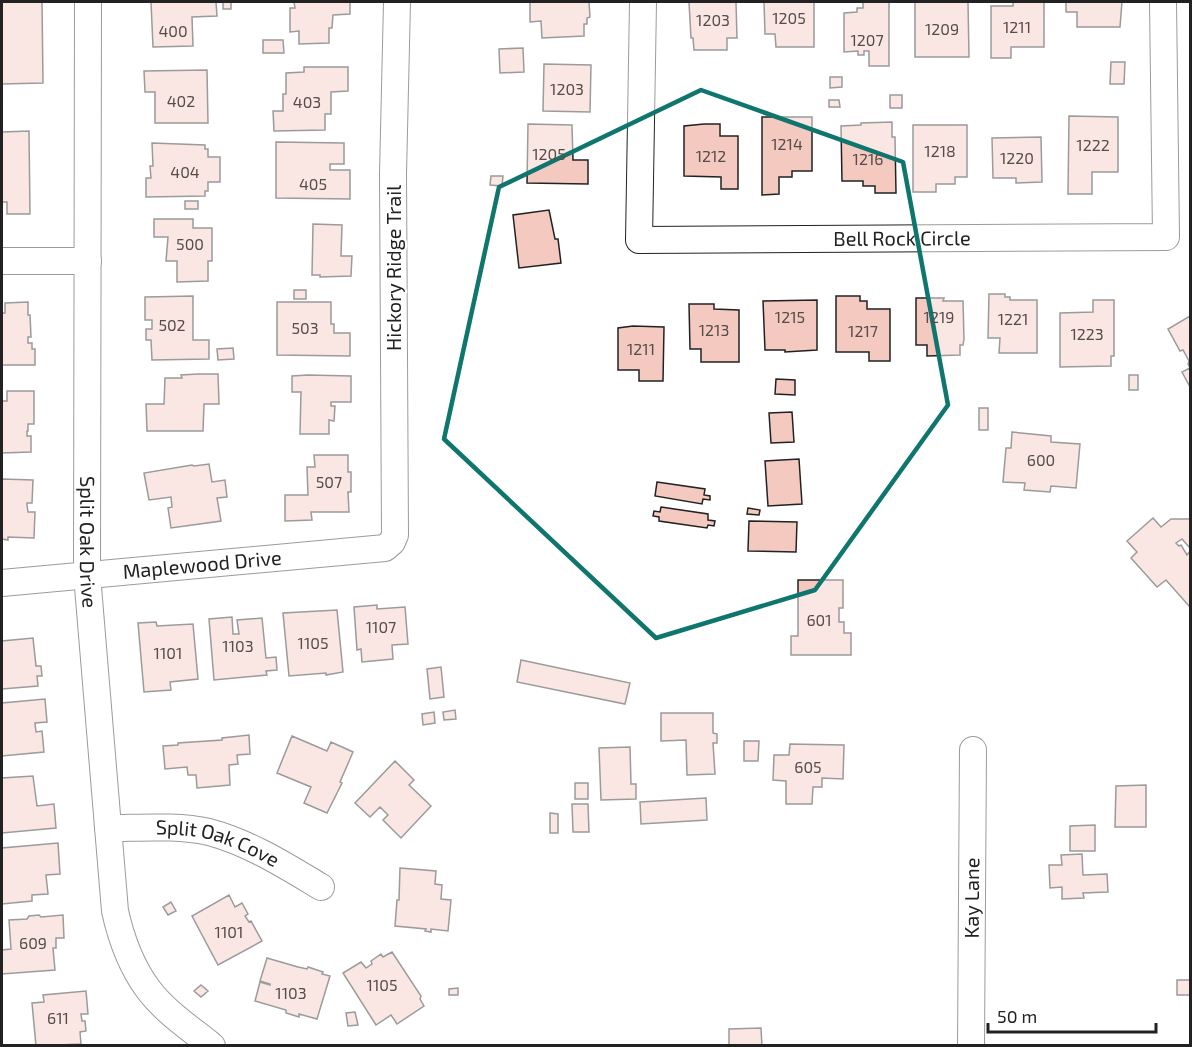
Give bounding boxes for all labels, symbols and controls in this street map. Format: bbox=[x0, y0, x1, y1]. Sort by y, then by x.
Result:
house number: 1205 bbox=[772, 8, 806, 27]
house number: 1203 bbox=[696, 10, 730, 29]
house number: 1211 bbox=[1003, 17, 1031, 36]
house number: 1209 bbox=[925, 19, 959, 38]
house number: 400 bbox=[158, 21, 188, 40]
house number: 1207 bbox=[850, 30, 884, 49]
house number: 1203 bbox=[550, 79, 584, 98]
house number: 402 bbox=[167, 91, 195, 110]
house number: 403 bbox=[293, 92, 321, 111]
house number: 1214 bbox=[771, 134, 803, 153]
house number: 1222 bbox=[1076, 135, 1110, 154]
house number: 1218 bbox=[924, 141, 956, 160]
house number: 1205 bbox=[532, 144, 566, 163]
house number: 1212 bbox=[696, 146, 726, 165]
house number: 1220 bbox=[1000, 148, 1034, 167]
house number: 1216 bbox=[853, 149, 883, 168]
house number: 404 bbox=[170, 162, 200, 181]
house number: 405 bbox=[299, 174, 327, 193]
street label: Hickory Ridge Trail bbox=[381, 185, 405, 351]
street label: Bell Rock Circle bbox=[833, 225, 971, 250]
house number: 500 bbox=[176, 234, 204, 253]
house number: 1215 bbox=[775, 307, 805, 326]
house number: 1219 bbox=[924, 307, 954, 326]
house number: 1221 bbox=[998, 309, 1028, 328]
house number: 502 bbox=[158, 315, 186, 334]
house number: 503 bbox=[291, 318, 319, 337]
house number: 1213 bbox=[699, 320, 729, 339]
house number: 1217 bbox=[848, 321, 878, 340]
house number: 1223 bbox=[1070, 324, 1104, 343]
house number: 1211 bbox=[627, 339, 655, 358]
house number: 600 bbox=[1027, 450, 1055, 469]
house number: 507 bbox=[316, 472, 342, 491]
street label: Split Oak Drive bbox=[76, 476, 103, 609]
street label: Maplewood Drive bbox=[122, 545, 283, 583]
house number: 601 bbox=[806, 610, 832, 629]
house number: 1107 bbox=[366, 617, 396, 636]
house number: 1105 bbox=[298, 633, 328, 652]
house number: 1103 bbox=[222, 636, 254, 655]
house number: 1101 bbox=[154, 643, 182, 662]
house number: 605 bbox=[794, 757, 822, 776]
street label: Split Oak Cove bbox=[156, 814, 284, 871]
street label: Kay Lane bbox=[959, 857, 983, 939]
house number: 1101 bbox=[215, 922, 243, 941]
house number: 609 bbox=[19, 933, 47, 952]
house number: 1105 bbox=[367, 975, 397, 994]
house number: 1103 bbox=[275, 983, 307, 1002]
scale bar bbox=[988, 996, 1156, 1034]
text: 50 m bbox=[997, 1005, 1037, 1027]
house number: 611 bbox=[47, 1008, 69, 1027]

